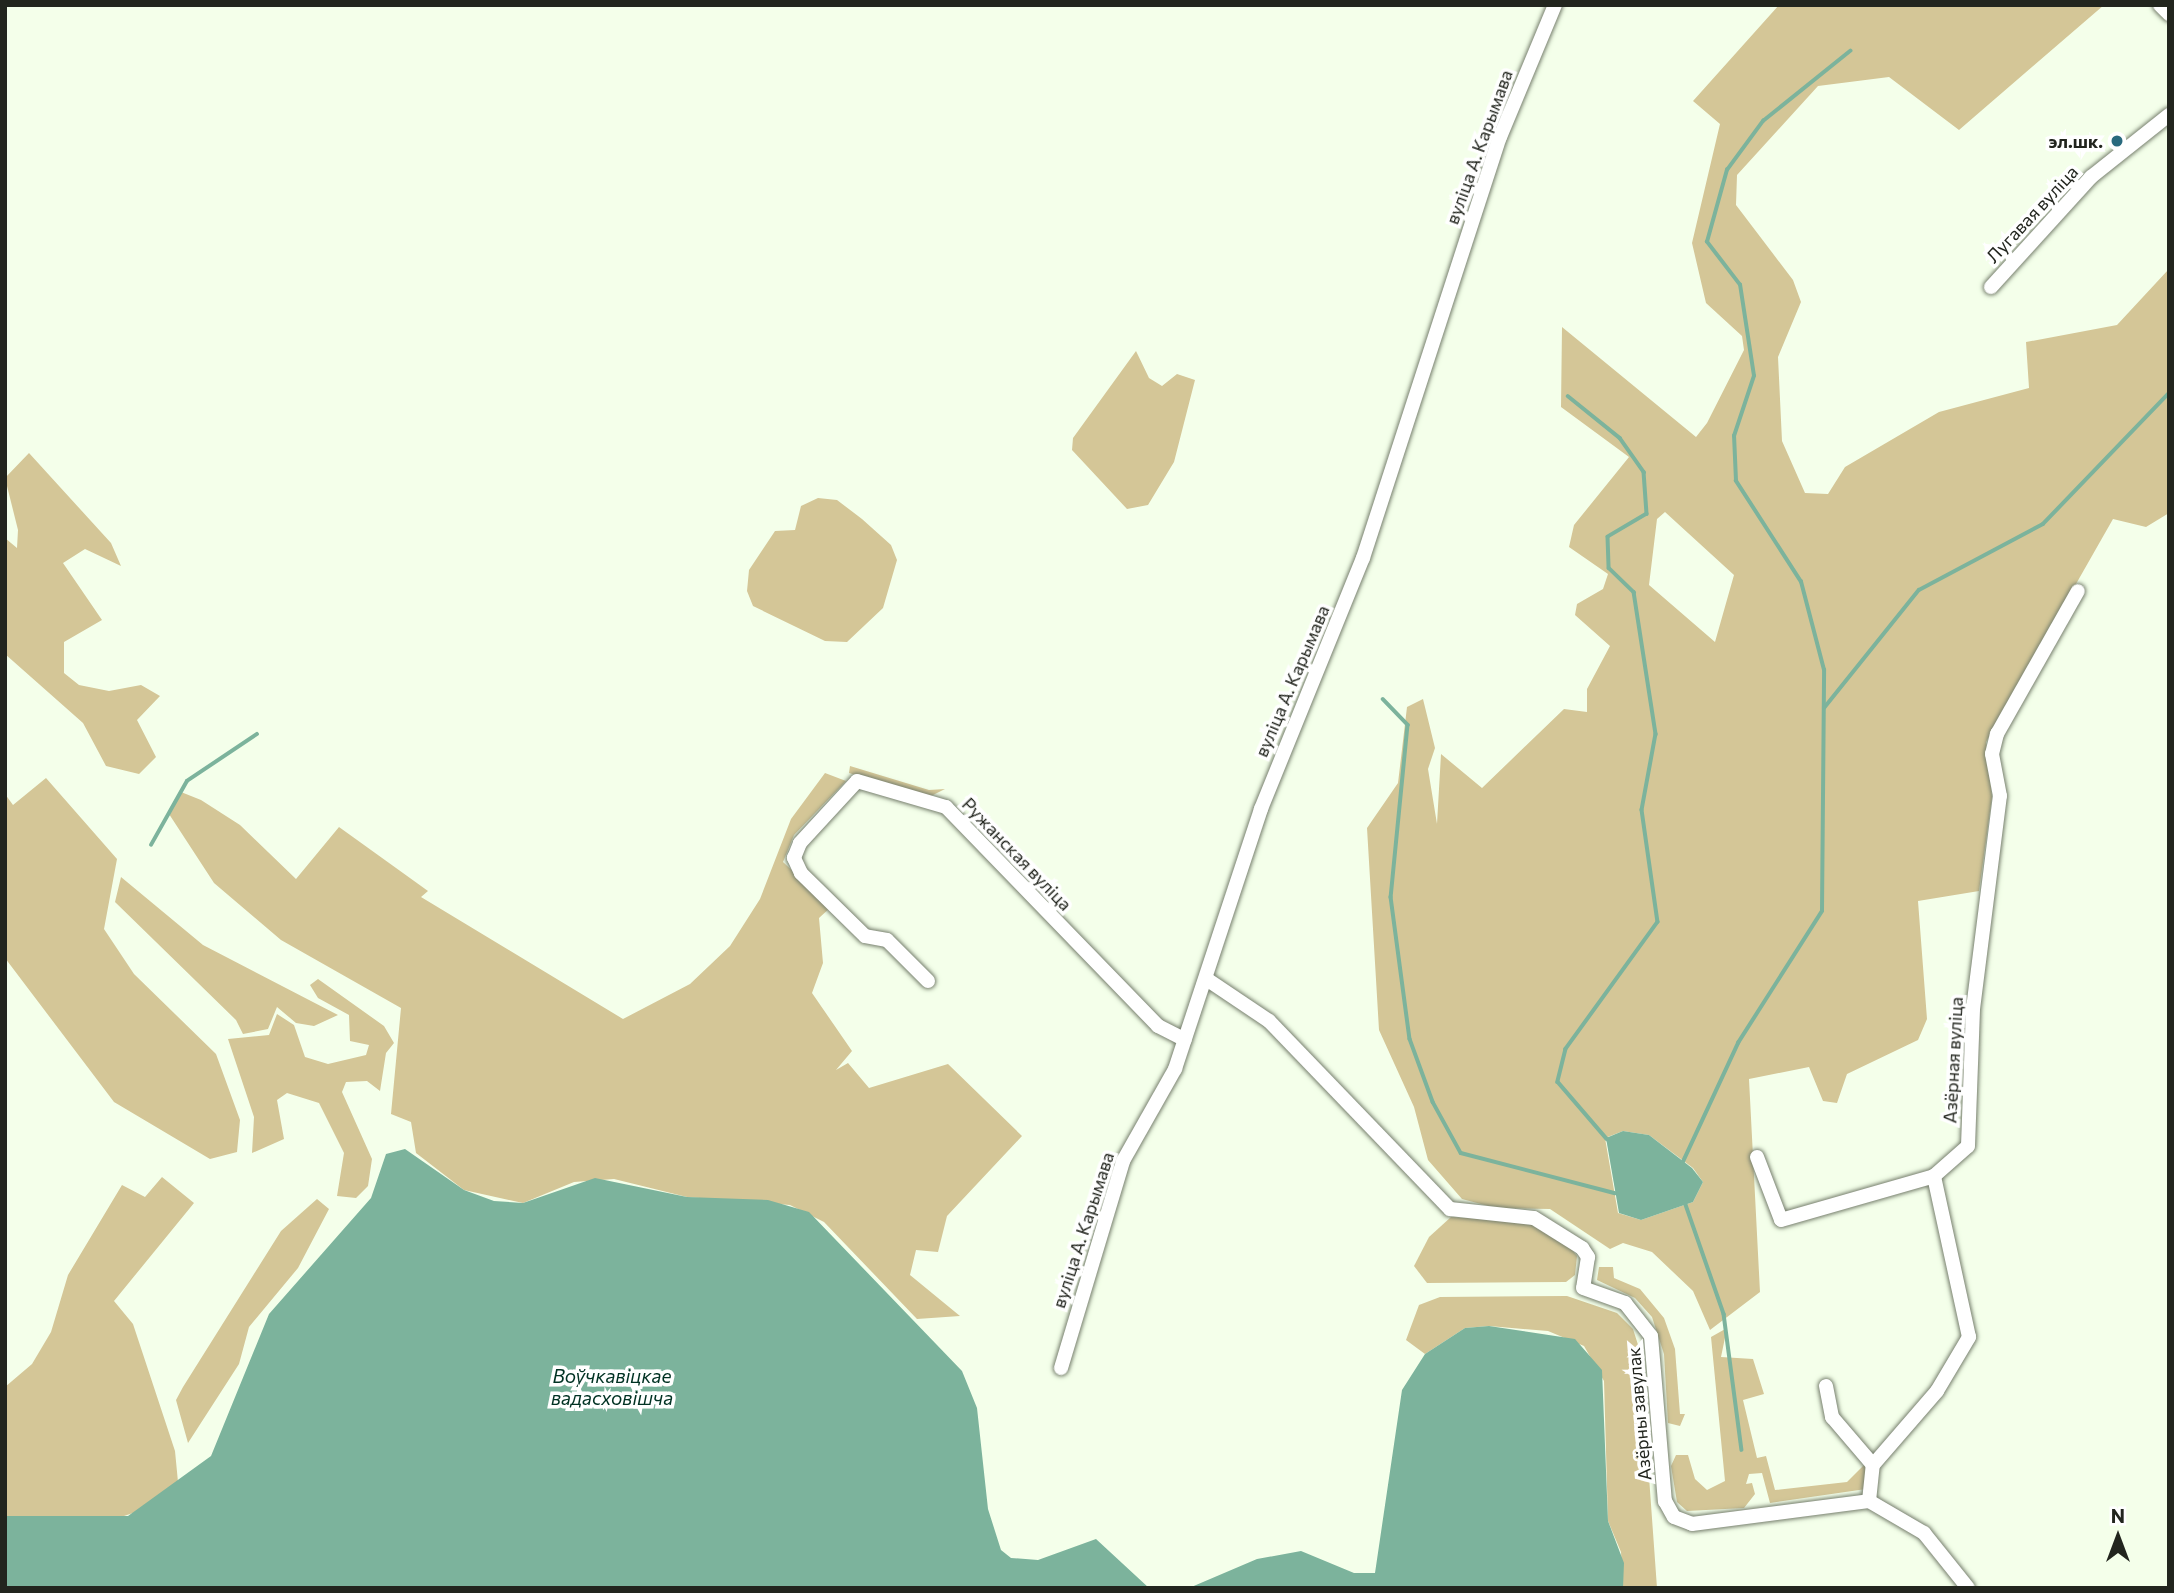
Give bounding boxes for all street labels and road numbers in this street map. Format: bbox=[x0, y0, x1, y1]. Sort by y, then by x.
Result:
street label: вуліца А. Карымава bbox=[1441, 67, 1517, 227]
street label: Лугавая вуліца bbox=[1982, 161, 2082, 267]
street label: вуліца А. Карымава bbox=[1250, 602, 1334, 760]
street label: Ружанская вуліца bbox=[958, 793, 1076, 915]
street label: Азёрная вуліца bbox=[1939, 996, 1967, 1124]
street label: вуліца А. Карымава bbox=[1048, 1149, 1118, 1311]
street label: Азёрны завулак bbox=[1622, 1347, 1656, 1481]

